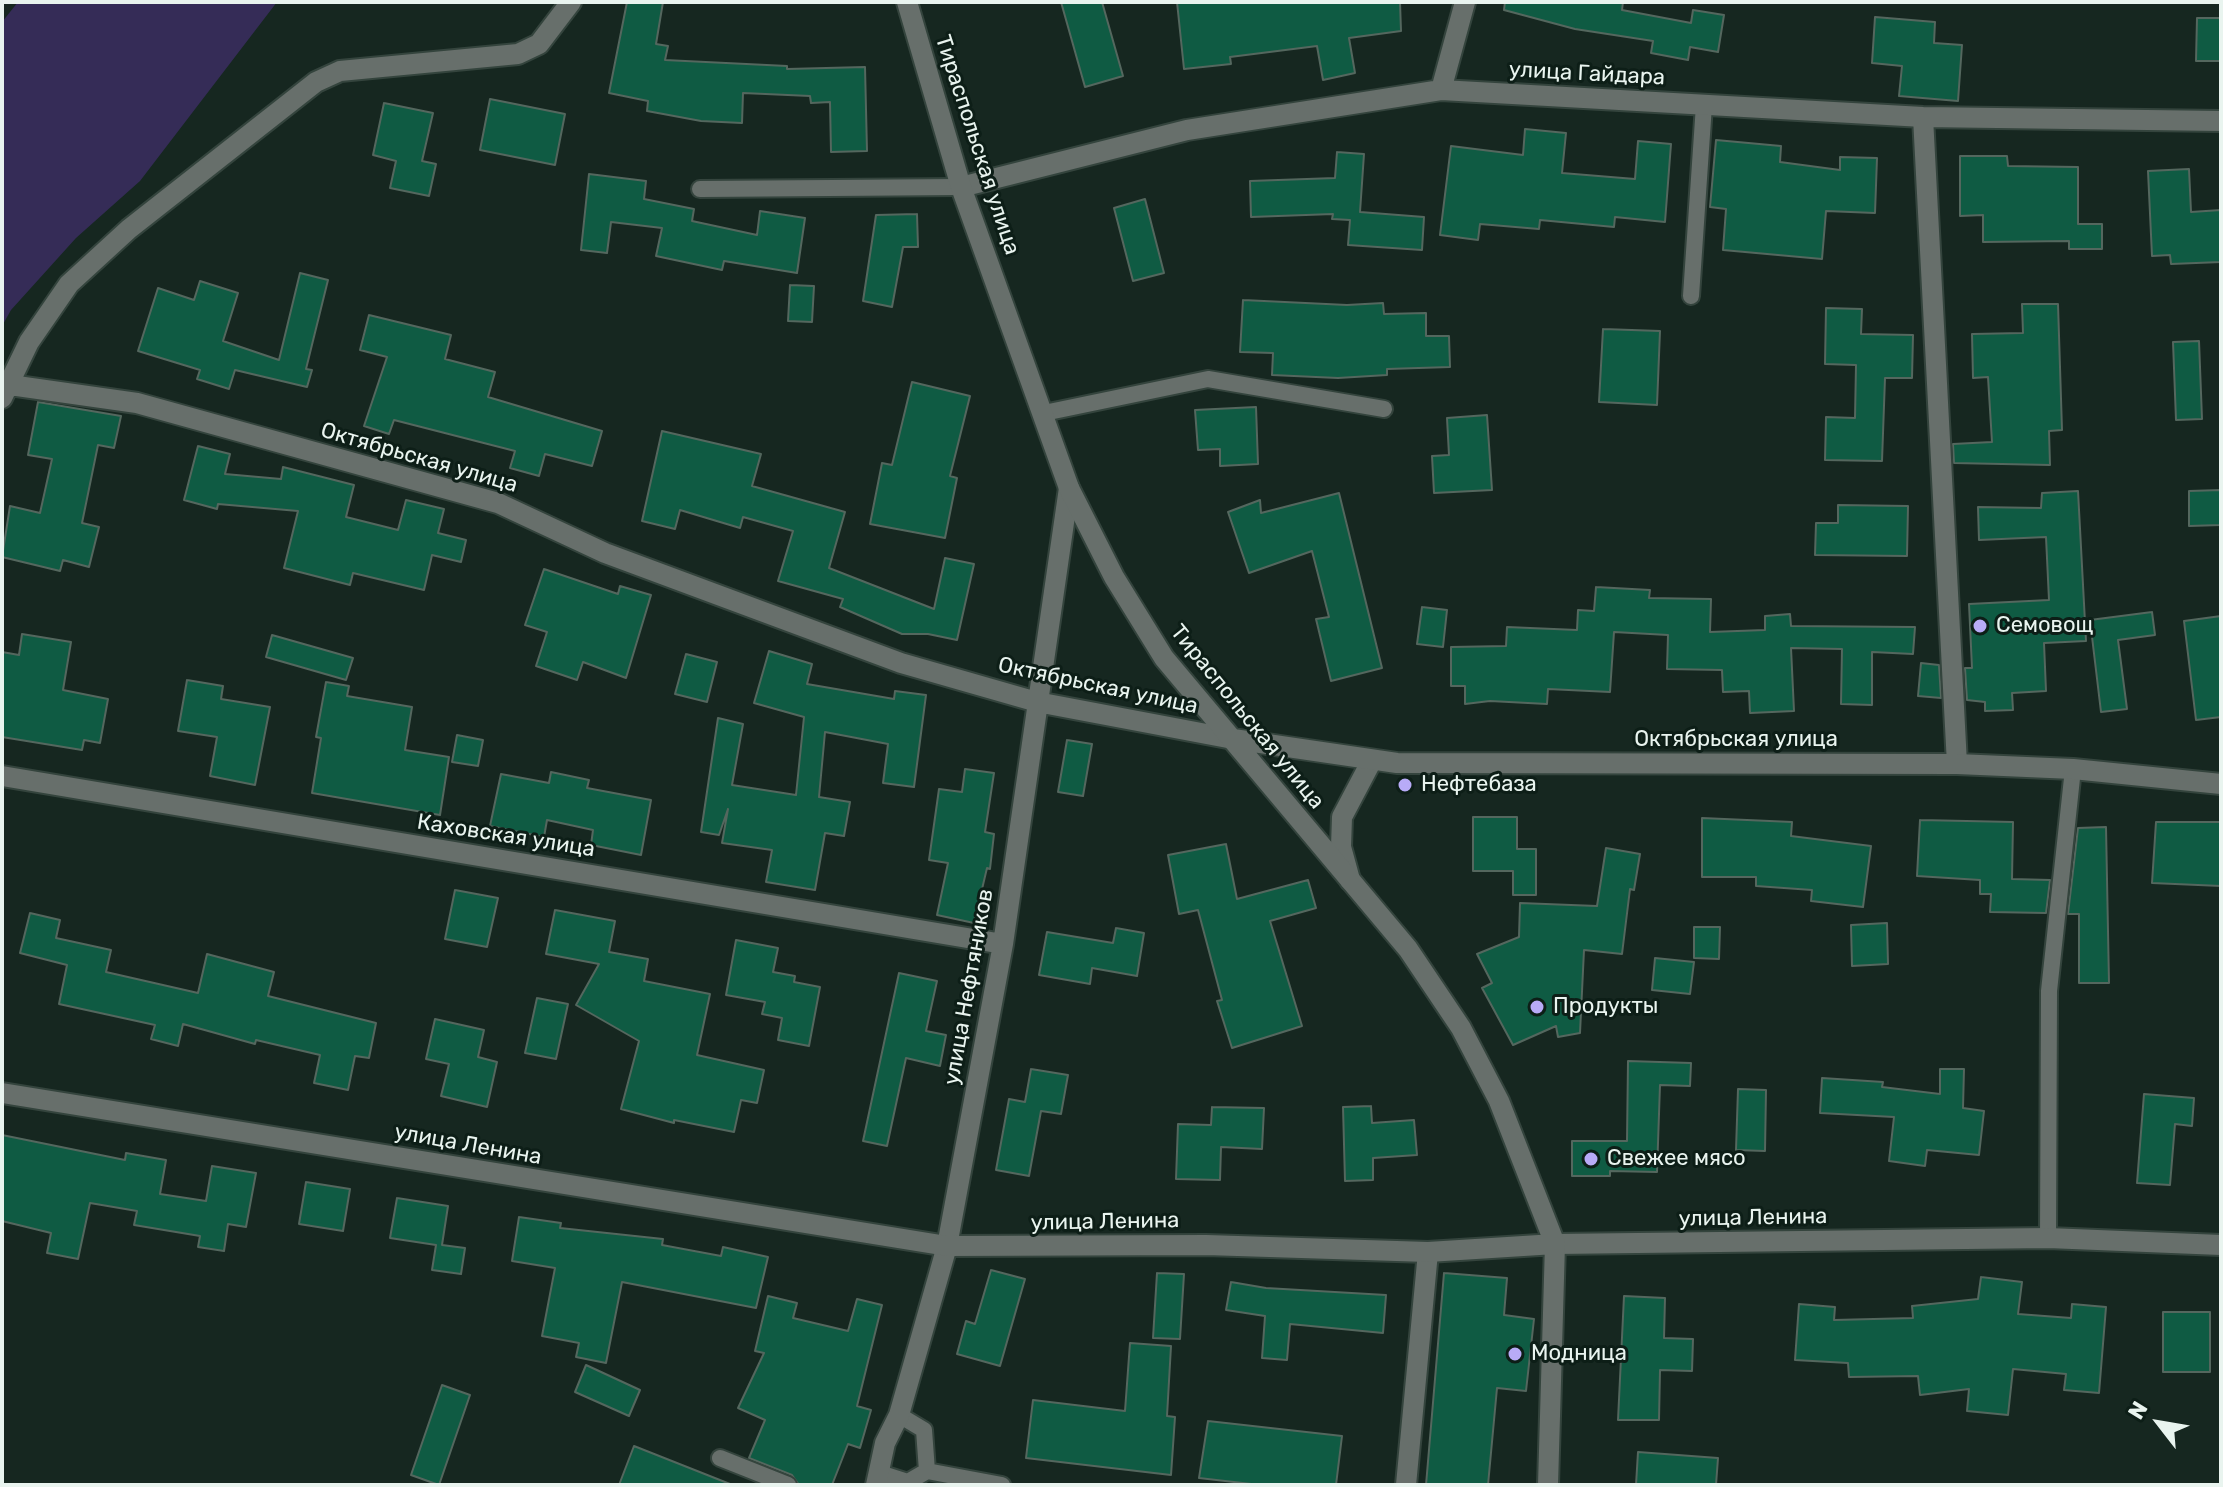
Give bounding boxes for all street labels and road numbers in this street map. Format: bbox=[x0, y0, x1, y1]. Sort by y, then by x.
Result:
street label: Тираспольская улица bbox=[929, 32, 1025, 258]
street label: улица Гайдара bbox=[1508, 57, 1666, 91]
street label: Октябрьская улица bbox=[318, 417, 520, 499]
street label: Тираспольская улица bbox=[1165, 620, 1329, 814]
street label: Октябрьская улица bbox=[996, 652, 1200, 720]
street label: Октябрьская улица bbox=[1634, 727, 1838, 753]
street label: Каховская улица bbox=[415, 809, 597, 863]
street label: улица Нефтяников bbox=[939, 887, 999, 1087]
street label: улица Ленина bbox=[392, 1119, 544, 1171]
street label: улица Ленина bbox=[1678, 1204, 1828, 1232]
street label: улица Ленина bbox=[1030, 1208, 1180, 1236]

